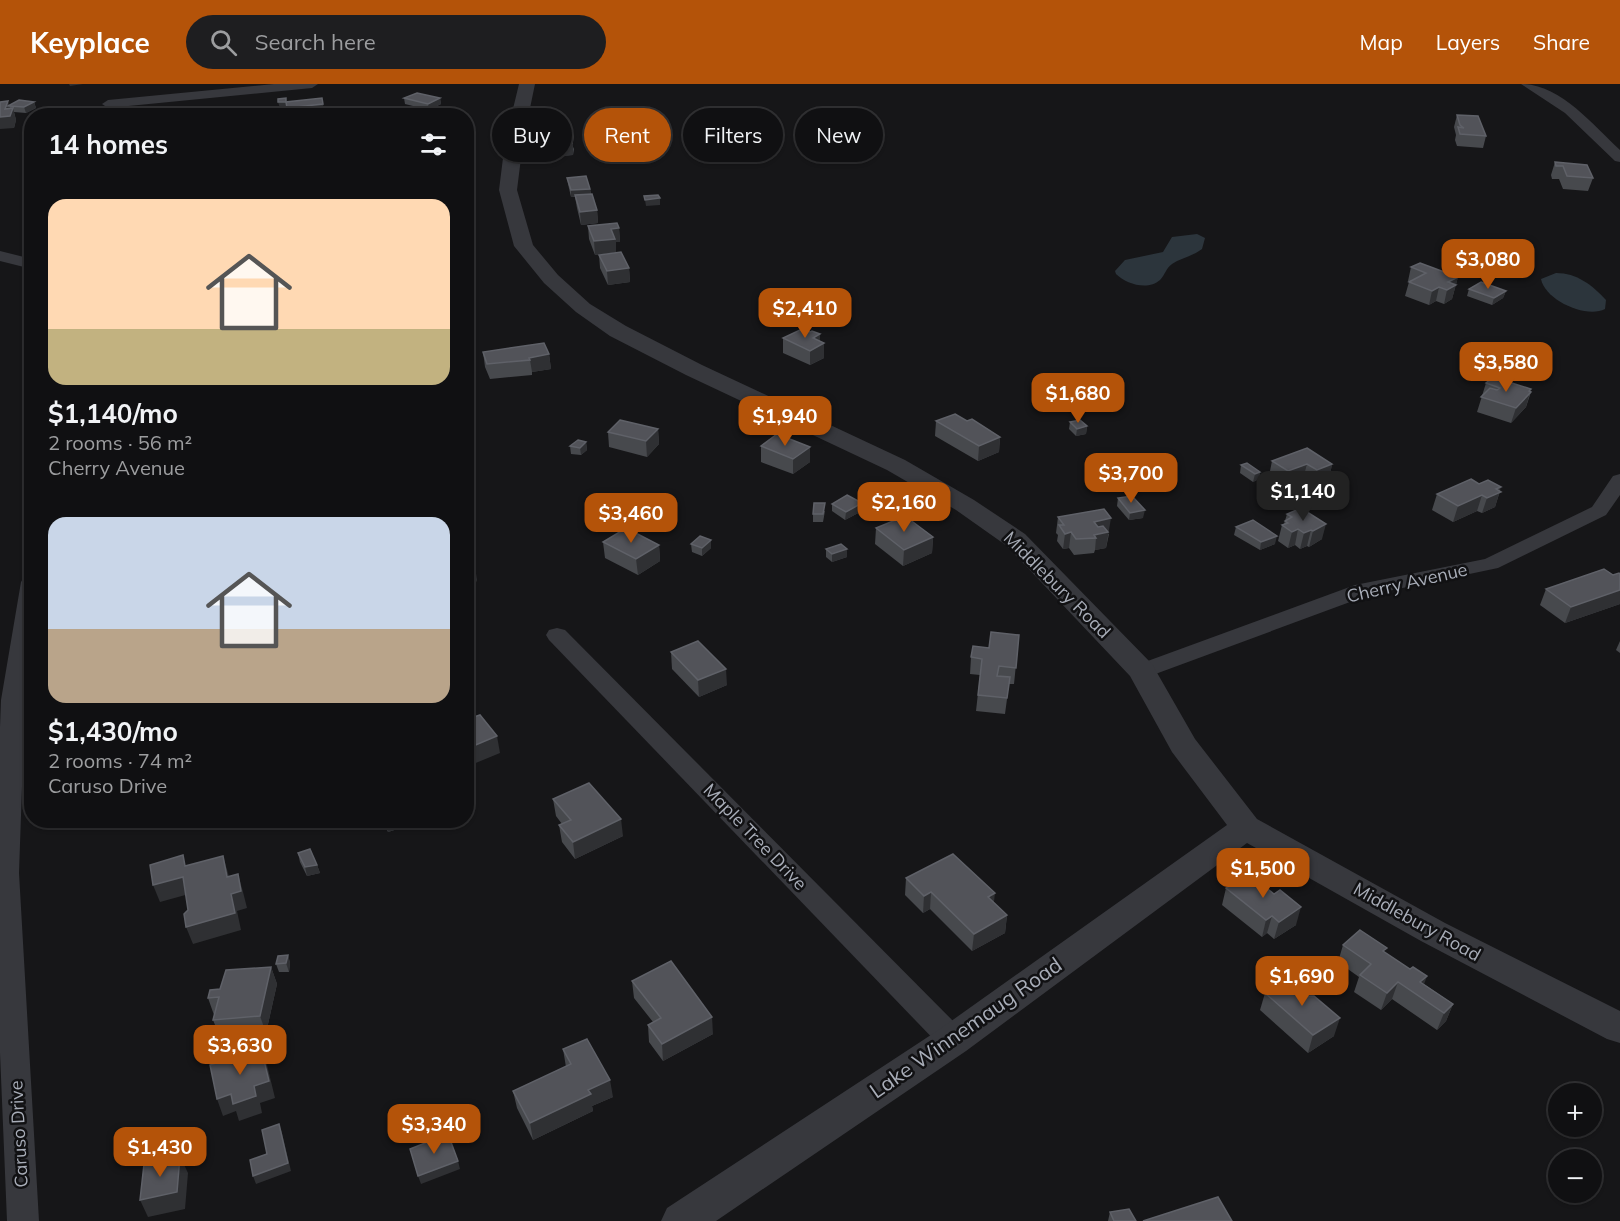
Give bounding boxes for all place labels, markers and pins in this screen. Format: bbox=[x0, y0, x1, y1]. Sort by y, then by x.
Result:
pin: $3,080 bbox=[1439, 239, 1537, 290]
pin: $2,410 bbox=[756, 288, 854, 339]
pin: $3,580 bbox=[1457, 342, 1555, 393]
pin: $1,680 bbox=[1029, 373, 1127, 424]
pin: $1,940 bbox=[736, 396, 834, 447]
pin: $3,700 bbox=[1082, 453, 1180, 504]
pin: $1,140 bbox=[1254, 471, 1352, 522]
pin: $2,160 bbox=[855, 482, 953, 533]
pin: $3,460 bbox=[582, 493, 680, 544]
pin: $1,500 bbox=[1214, 848, 1312, 899]
pin: $1,690 bbox=[1253, 956, 1351, 1007]
pin: $3,630 bbox=[191, 1025, 289, 1076]
pin: $3,340 bbox=[385, 1104, 483, 1155]
pin: $1,430 bbox=[111, 1127, 209, 1178]

